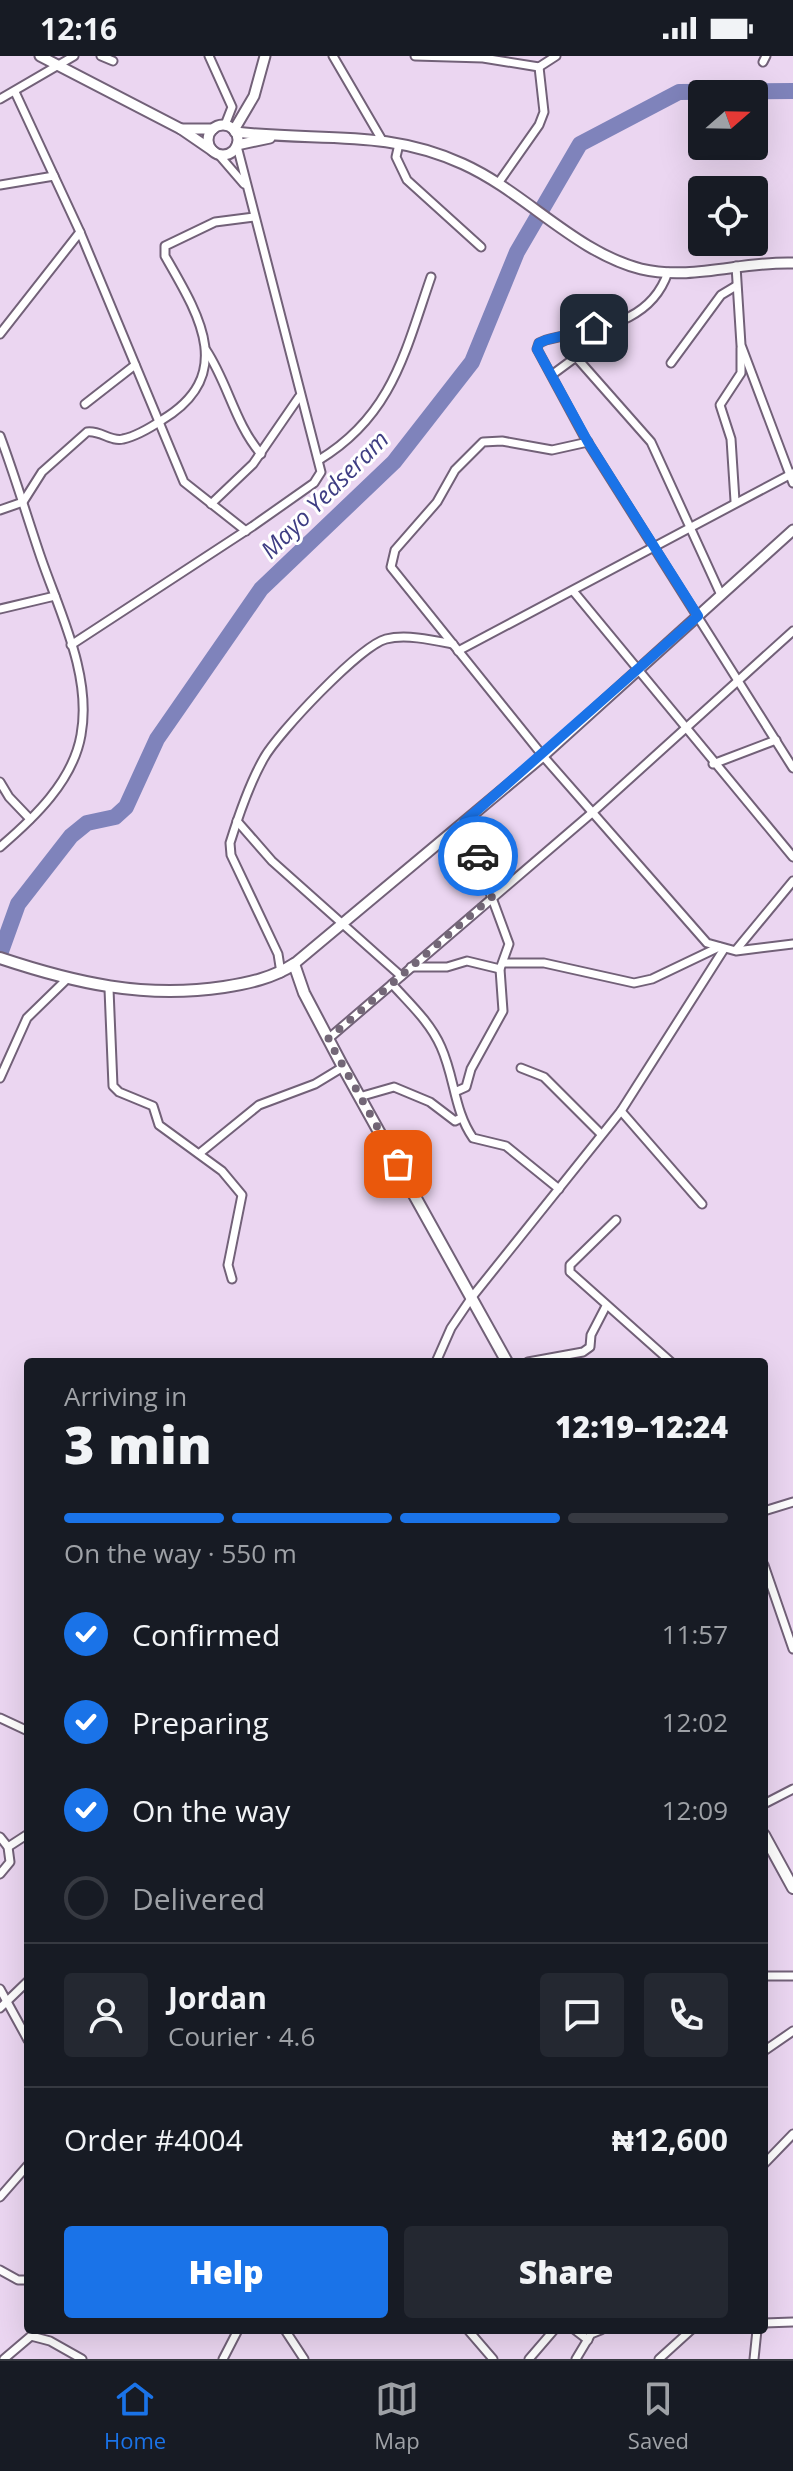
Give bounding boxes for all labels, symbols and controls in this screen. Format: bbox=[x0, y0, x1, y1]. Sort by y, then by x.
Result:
text: 12:16 bbox=[40, 8, 117, 49]
north arrow bbox=[688, 80, 768, 160]
map controls bbox=[688, 80, 768, 256]
button: locate bbox=[688, 176, 768, 256]
pin bbox=[560, 294, 628, 362]
icon: home bbox=[572, 306, 616, 350]
water label: Mayo Yedseram bbox=[253, 423, 395, 565]
courier bbox=[438, 816, 518, 896]
icon: car bbox=[456, 834, 500, 878]
pin bbox=[364, 1130, 432, 1198]
icon: bag bbox=[376, 1142, 420, 1186]
text: Arriving in bbox=[64, 1378, 187, 1414]
text: 12:19–12:24 bbox=[555, 1406, 728, 1447]
text: 3 min bbox=[64, 1408, 212, 1479]
text: On the way · 550 m bbox=[64, 1535, 297, 1571]
icon: check bbox=[64, 1612, 108, 1656]
text: Confirmed bbox=[132, 1614, 280, 1655]
text: 11:57 bbox=[662, 1616, 728, 1652]
icon: check bbox=[64, 1700, 108, 1744]
text: Preparing bbox=[132, 1702, 269, 1743]
text: 12:02 bbox=[662, 1704, 728, 1740]
icon: check bbox=[64, 1788, 108, 1832]
text: On the way bbox=[132, 1790, 290, 1831]
text: 12:09 bbox=[662, 1792, 728, 1828]
text: Delivered bbox=[132, 1878, 265, 1919]
button: person bbox=[64, 1973, 148, 2057]
button: chat bbox=[540, 1973, 624, 2057]
button: phone bbox=[644, 1973, 728, 2057]
text: Jordan bbox=[168, 1977, 267, 2018]
text: Courier · 4.6 bbox=[168, 2018, 315, 2054]
text: Order #4004 bbox=[64, 2119, 243, 2160]
text: ₦12,600 bbox=[612, 2119, 728, 2160]
button: Help bbox=[64, 2226, 388, 2318]
button: Share bbox=[404, 2226, 728, 2318]
tab: Home bbox=[104, 2377, 166, 2455]
tab: Map bbox=[374, 2377, 420, 2455]
tab: Saved bbox=[628, 2377, 689, 2455]

